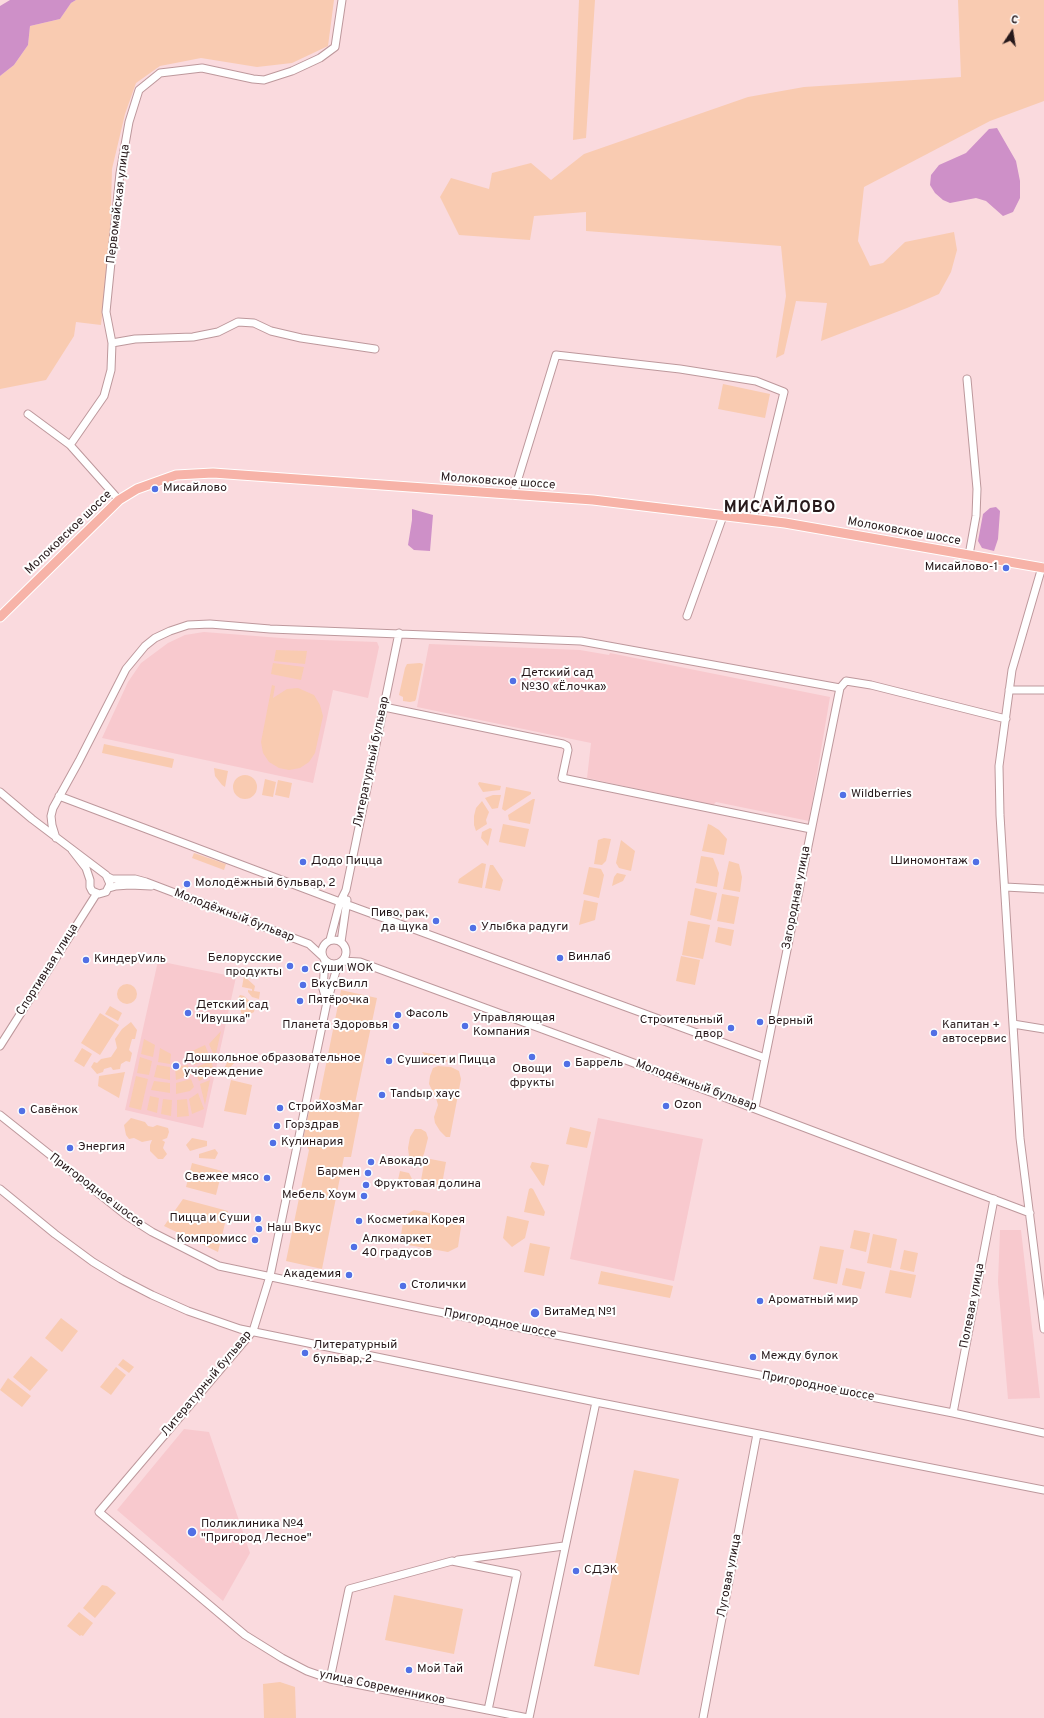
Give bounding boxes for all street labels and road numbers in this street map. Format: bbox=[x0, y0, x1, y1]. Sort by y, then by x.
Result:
street label: Первомайская улица bbox=[105, 144, 133, 264]
street label: Молоковское шоссе bbox=[440, 471, 556, 493]
street label: Молоковское шоссе bbox=[23, 488, 115, 578]
street label: Молоковское шоссе bbox=[846, 515, 962, 549]
street label: Литературный бульвар bbox=[351, 695, 393, 829]
street label: Загородная улица bbox=[780, 845, 814, 951]
street label: Молодёжный бульвар bbox=[172, 886, 296, 946]
street label: Спортивная улица bbox=[14, 922, 82, 1018]
street label: Молодёжный бульвар bbox=[633, 1057, 759, 1115]
street label: Пригородное шоссе bbox=[46, 1151, 146, 1231]
street label: Полевая улица bbox=[958, 1262, 988, 1350]
street label: Пригородное шоссе bbox=[443, 1306, 557, 1342]
street label: Литературный бульвар bbox=[159, 1328, 255, 1440]
street label: Пригородное шоссе bbox=[761, 1369, 875, 1405]
street label: Луговая улица bbox=[715, 1533, 745, 1619]
street label: улица Современников bbox=[318, 1668, 446, 1708]

